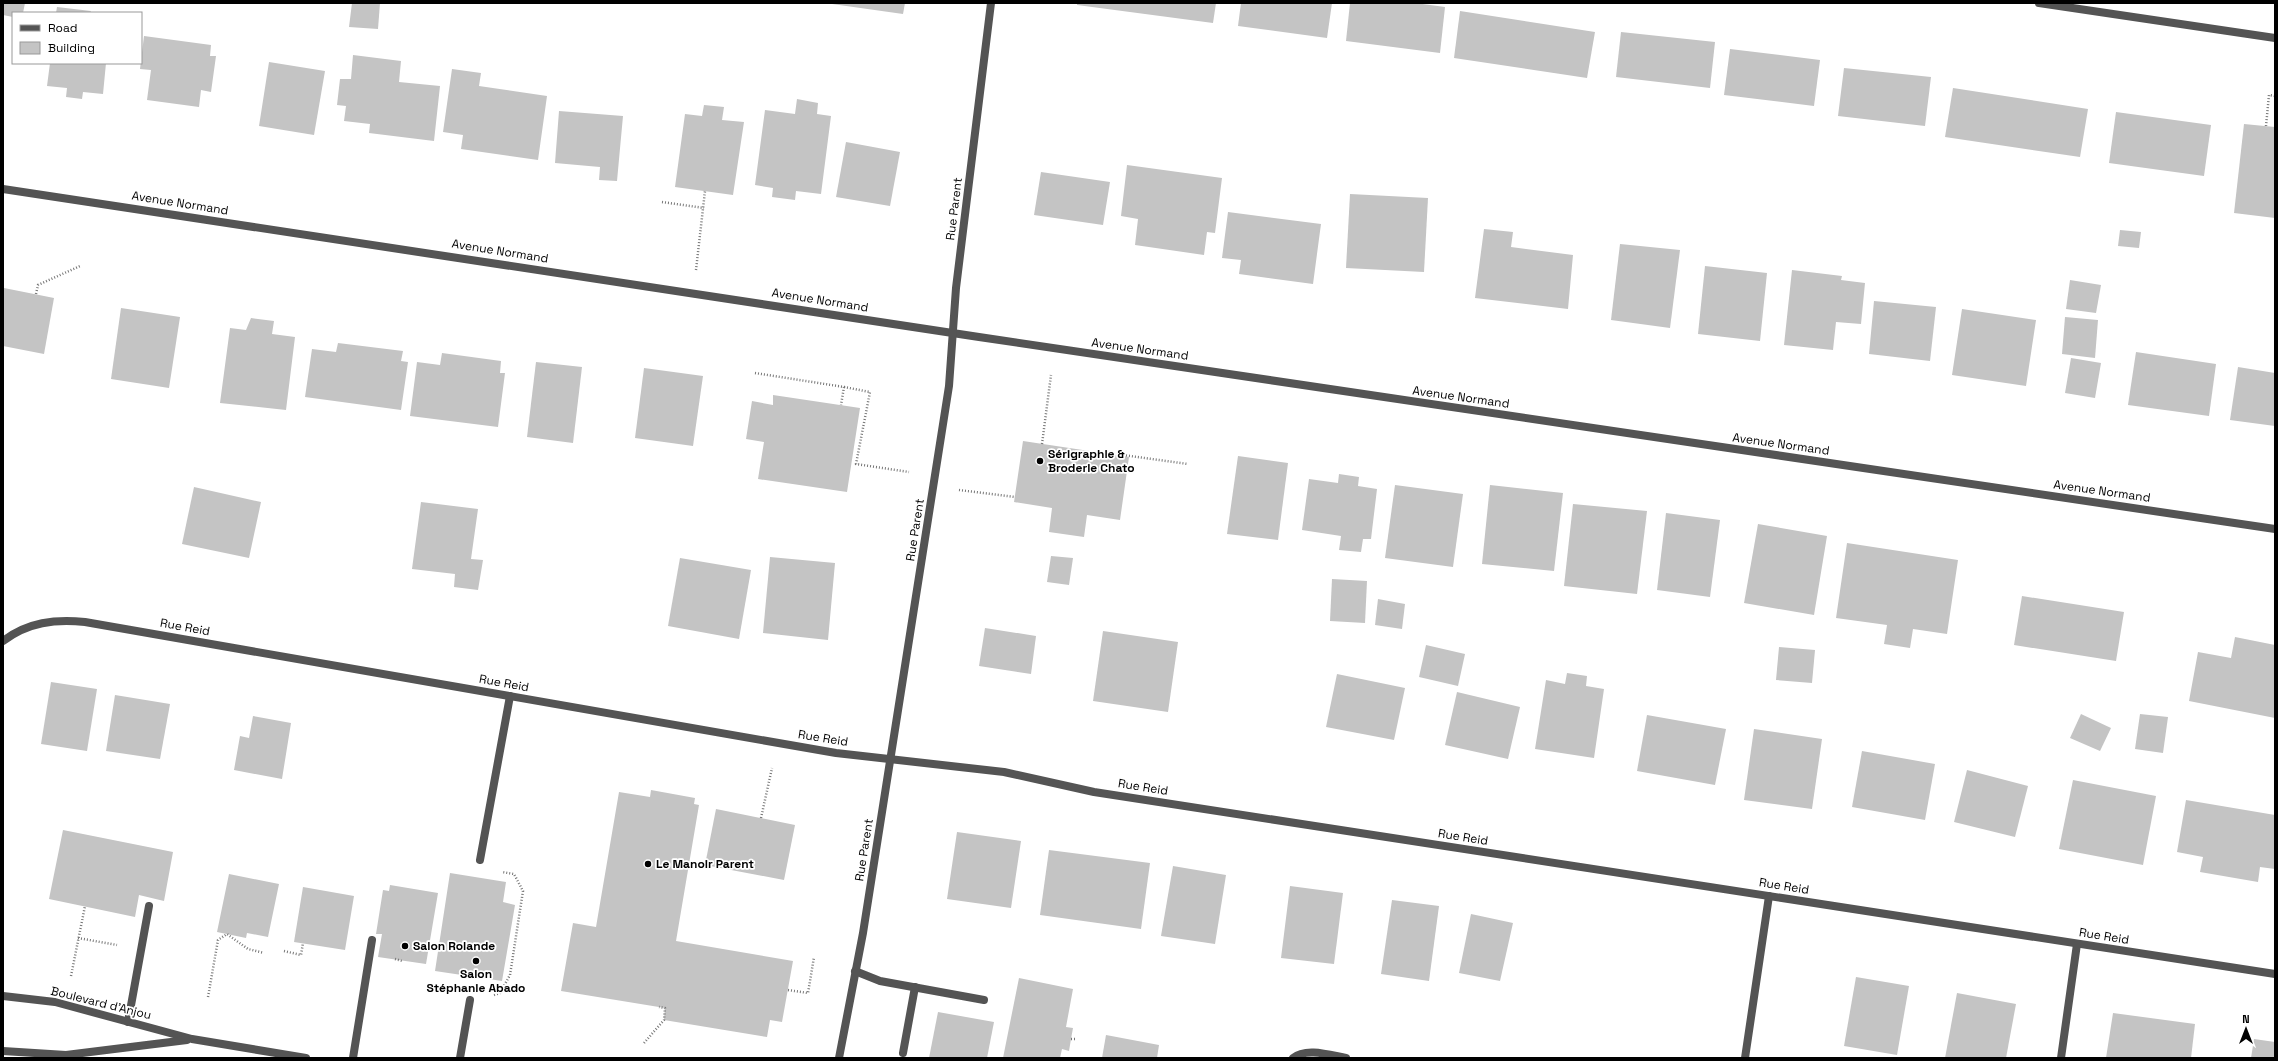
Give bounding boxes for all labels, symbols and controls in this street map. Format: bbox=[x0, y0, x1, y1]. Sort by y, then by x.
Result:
legend bbox=[12, 12, 142, 64]
text: Road bbox=[48, 20, 77, 36]
text: Building bbox=[48, 40, 95, 56]
street label: Rue Parent bbox=[942, 177, 966, 241]
street label: Avenue Normand bbox=[131, 187, 229, 219]
street label: Avenue Normand bbox=[451, 235, 549, 267]
street label: Avenue Normand bbox=[771, 284, 869, 316]
street label: Avenue Normand bbox=[1091, 334, 1189, 364]
street label: Avenue Normand bbox=[1412, 382, 1510, 412]
street label: Avenue Normand bbox=[1732, 429, 1830, 459]
place label: Sérigraphie & Broderie Chato bbox=[1048, 446, 1135, 476]
marker: Sérigraphie & Broderie Chato bbox=[1035, 456, 1045, 466]
street label: Avenue Normand bbox=[2053, 476, 2151, 506]
street label: Rue Parent bbox=[902, 498, 928, 562]
street label: Rue Reid bbox=[159, 615, 211, 639]
street label: Rue Reid bbox=[478, 671, 530, 695]
street label: Rue Reid bbox=[797, 726, 849, 750]
street label: Rue Reid bbox=[1117, 775, 1169, 799]
street label: Rue Parent bbox=[851, 818, 877, 882]
street label: Rue Reid bbox=[1437, 825, 1489, 849]
place label: Le Manoir Parent bbox=[656, 856, 754, 872]
marker: Le Manoir Parent bbox=[643, 859, 653, 869]
street label: Rue Reid bbox=[1758, 874, 1810, 898]
street label: Rue Reid bbox=[2078, 924, 2130, 948]
place label: Salon Rolande bbox=[413, 938, 495, 954]
marker: Salon Rolande bbox=[400, 941, 410, 951]
marker: Salon Stéphanie Abado bbox=[471, 956, 481, 966]
place label: Salon Stéphanie Abado bbox=[427, 966, 525, 996]
street label: Boulevard d'Anjou bbox=[49, 983, 153, 1023]
north arrow bbox=[2226, 1009, 2266, 1049]
text: N bbox=[2242, 1012, 2250, 1026]

